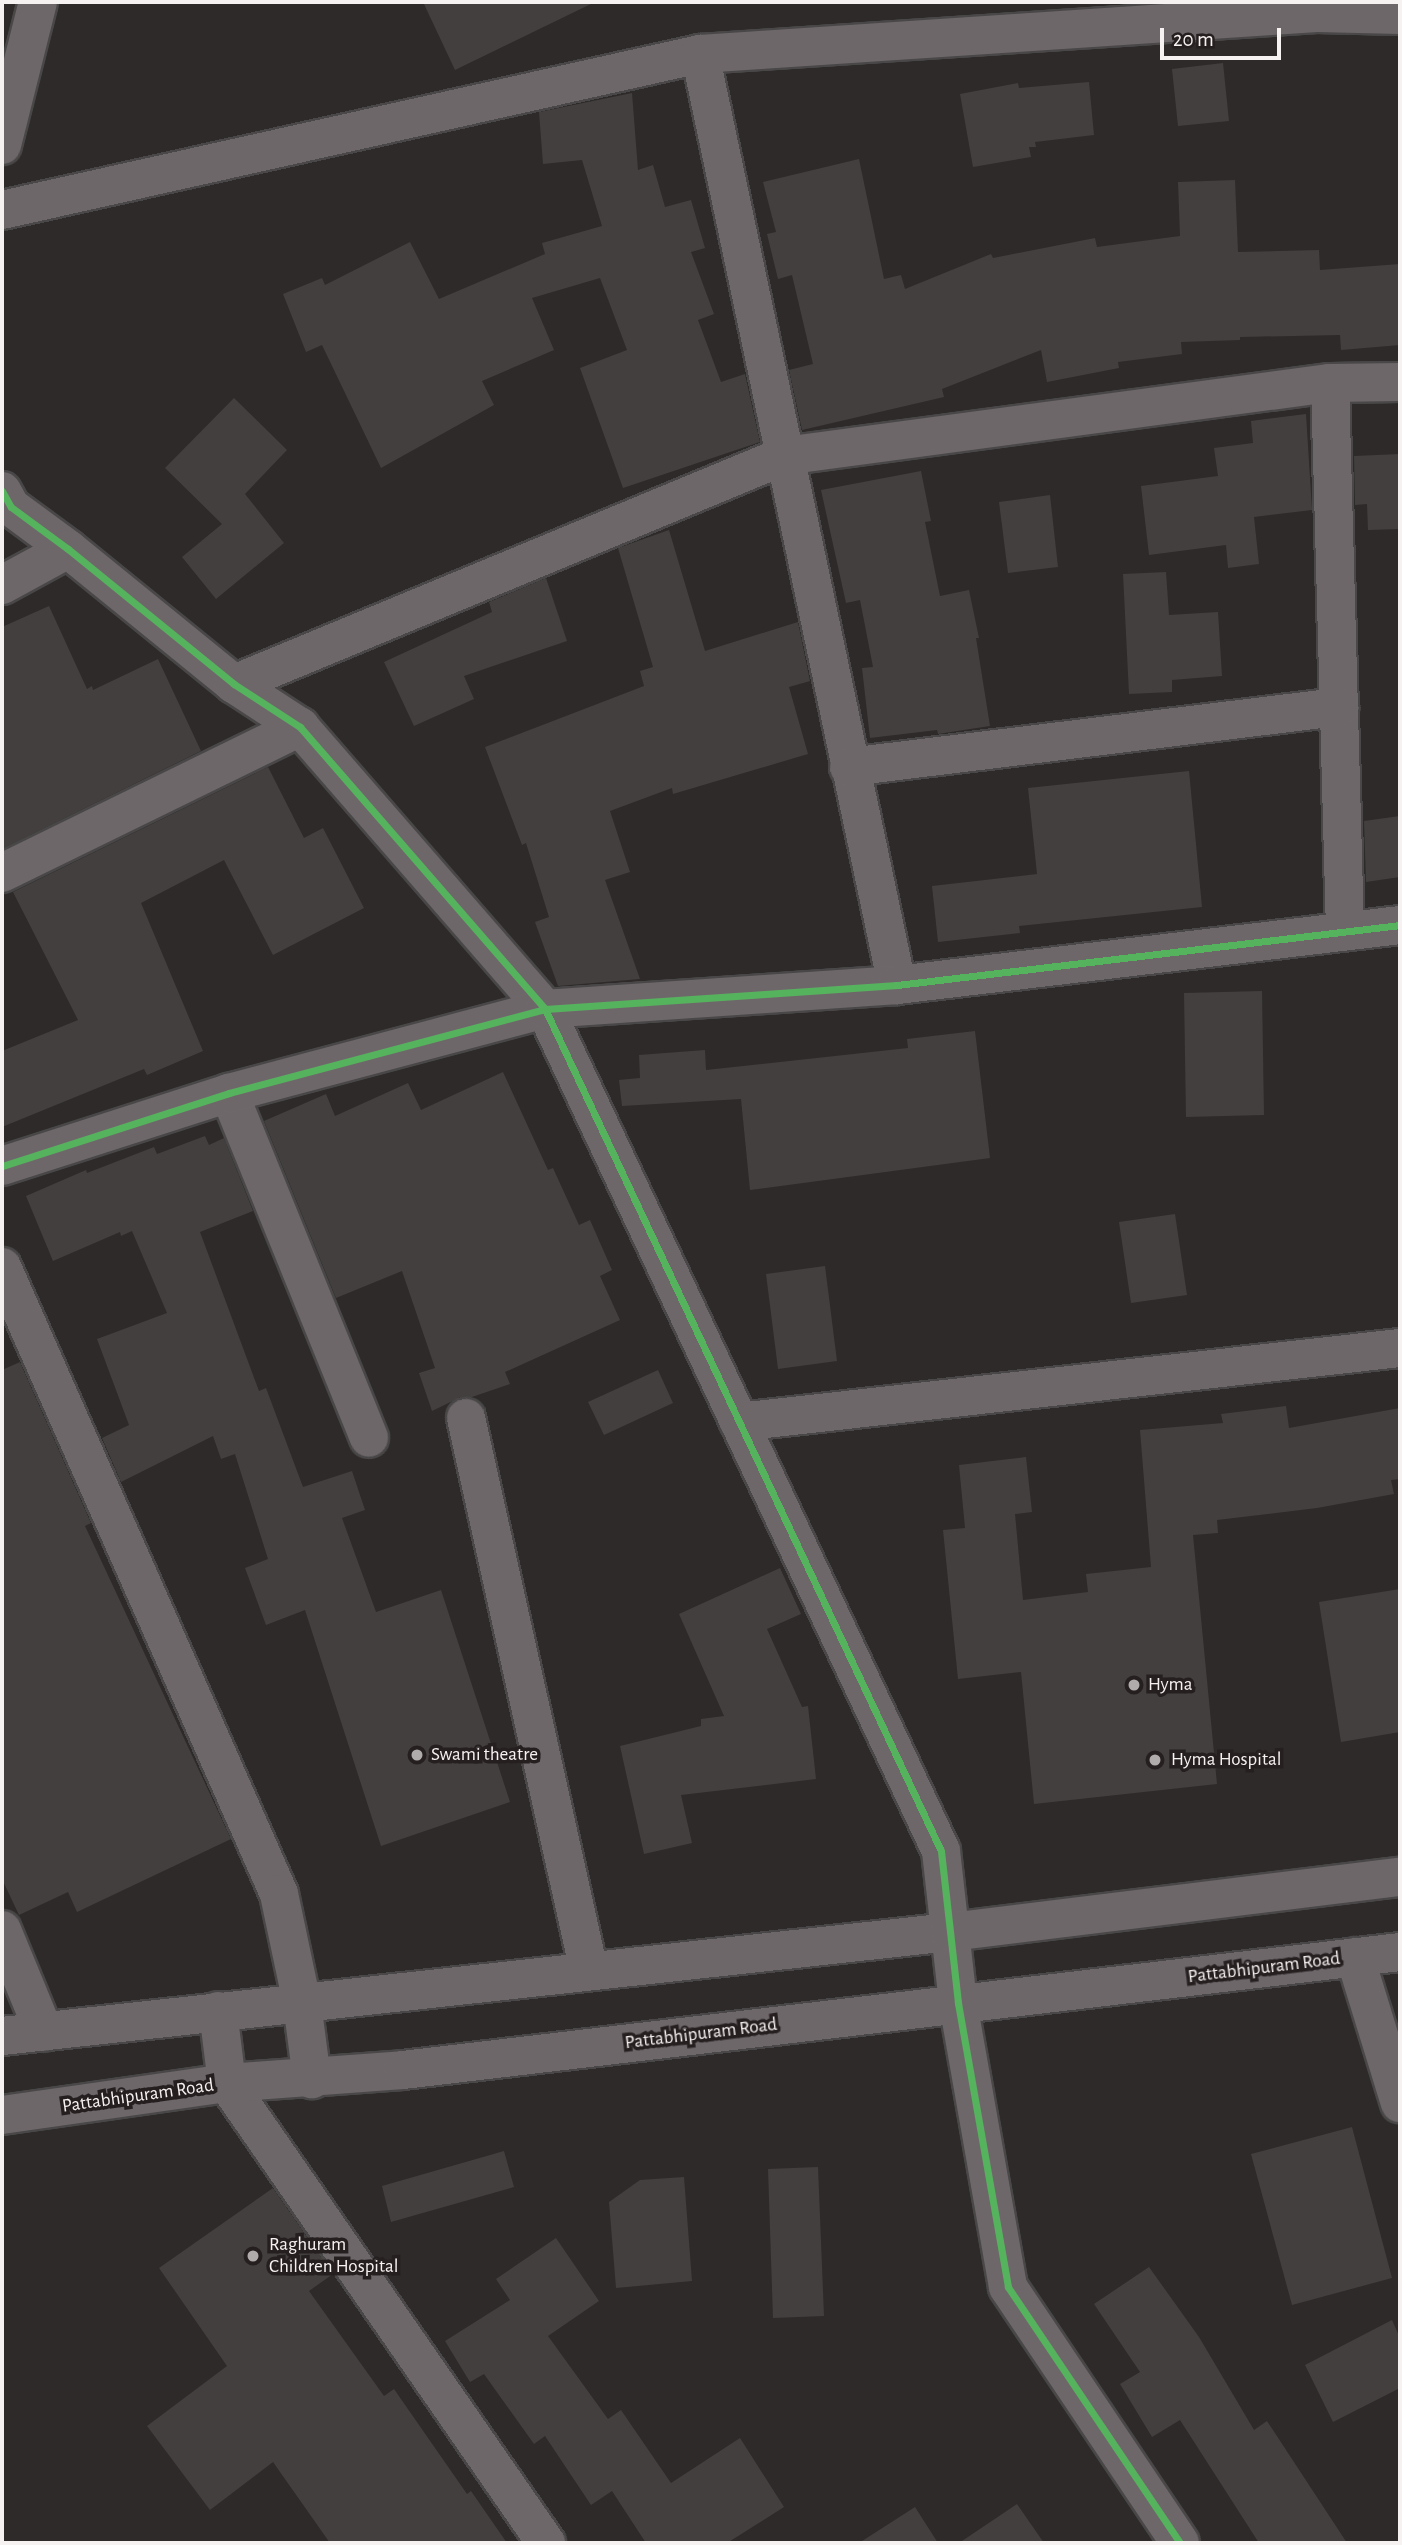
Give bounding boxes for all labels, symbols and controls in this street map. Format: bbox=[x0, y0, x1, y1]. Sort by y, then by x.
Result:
scale bar bbox=[1164, 14, 1285, 58]
text: 20 m bbox=[1173, 29, 1214, 50]
place label: Hyma bbox=[1148, 1674, 1192, 1696]
marker: Hyma bbox=[1126, 1677, 1142, 1693]
place label: Swami theatre bbox=[431, 1744, 538, 1766]
marker: Swami theatre bbox=[409, 1747, 425, 1763]
place label: Hyma Hospital bbox=[1171, 1749, 1281, 1771]
marker: Hyma Hospital bbox=[1145, 1750, 1165, 1770]
street label: Pattabhipuram Road bbox=[1187, 1947, 1341, 1989]
street label: Pattabhipuram Road bbox=[624, 2013, 778, 2055]
street label: Pattabhipuram Road bbox=[61, 2074, 215, 2118]
place label: Raghuram Children Hospital bbox=[269, 2234, 398, 2278]
marker: Raghuram Children Hospital bbox=[243, 2246, 263, 2266]

